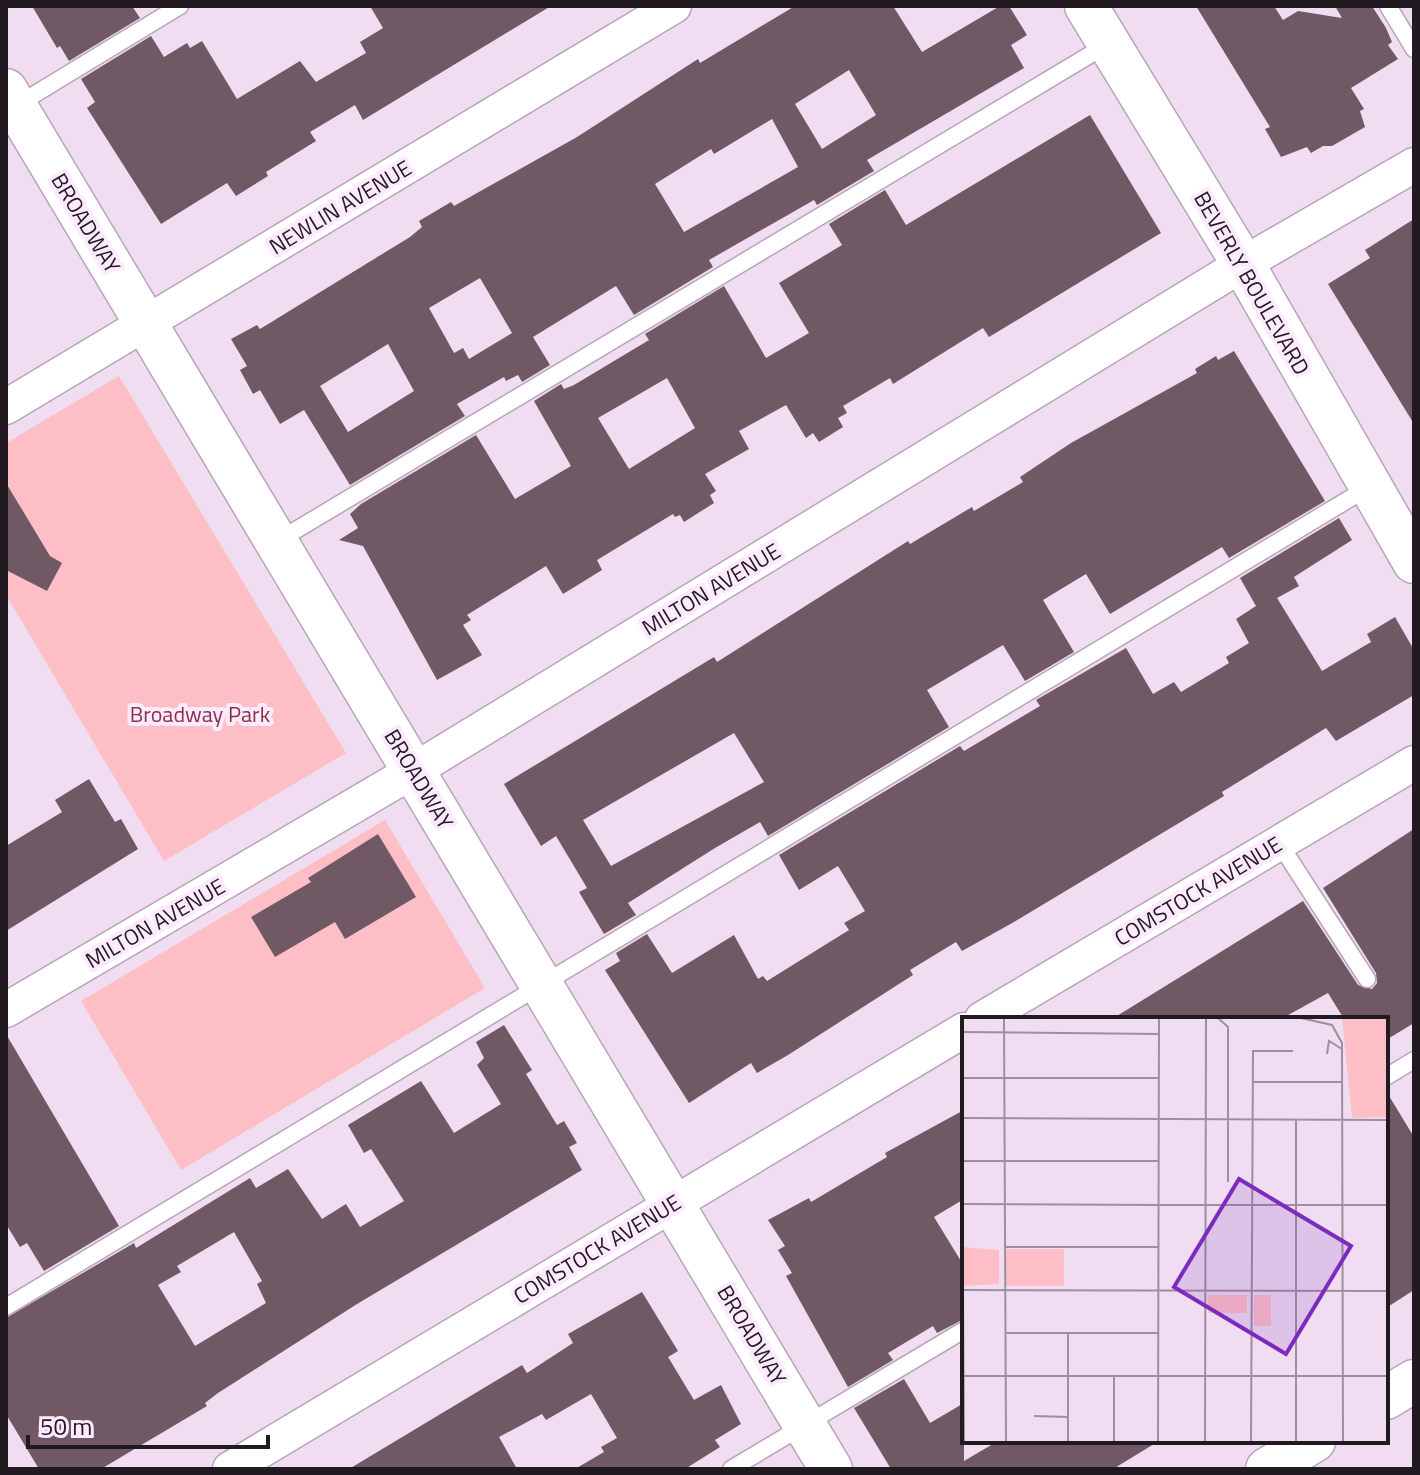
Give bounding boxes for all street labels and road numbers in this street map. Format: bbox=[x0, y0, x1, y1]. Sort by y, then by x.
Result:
street label: NEWLIN AVENUE bbox=[262, 151, 418, 263]
street label: BROADWAY bbox=[43, 166, 129, 280]
street label: BEVERLY BOULEVARD bbox=[1185, 185, 1319, 381]
street label: MILTON AVENUE bbox=[635, 534, 787, 644]
street label: BROADWAY bbox=[376, 722, 462, 836]
street label: COMSTOCK AVENUE bbox=[1108, 827, 1288, 955]
street label: MILTON AVENUE bbox=[79, 869, 231, 977]
street label: COMSTOCK AVENUE bbox=[507, 1185, 687, 1313]
street label: BROADWAY bbox=[709, 1278, 795, 1392]

